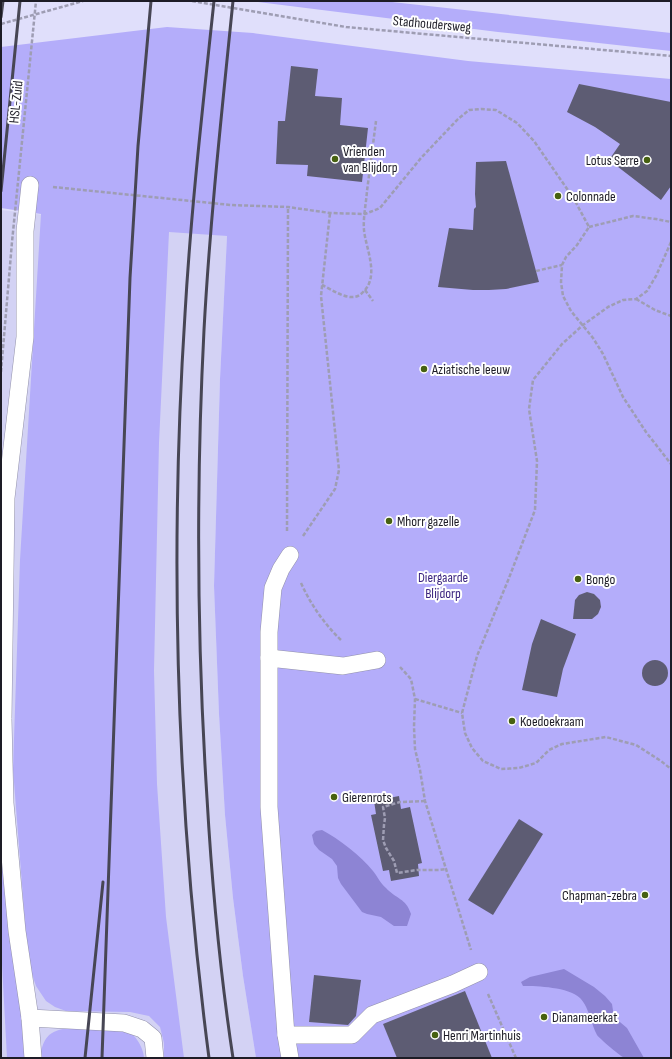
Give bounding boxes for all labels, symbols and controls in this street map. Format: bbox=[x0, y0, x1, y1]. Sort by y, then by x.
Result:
street label: Stadhoudersweg bbox=[392, 12, 472, 36]
street label: HSL-Zuid bbox=[5, 80, 27, 124]
place label: Vrienden van Blijdorp bbox=[343, 143, 398, 176]
place label: Lotus Serre bbox=[586, 152, 639, 169]
marker: Vrienden van Blijdorp bbox=[330, 154, 340, 164]
marker: Lotus Serre bbox=[642, 155, 652, 165]
place label: Colonnade bbox=[566, 188, 616, 205]
marker: Colonnade bbox=[553, 191, 563, 201]
place label: Aziatische leeuw bbox=[431, 361, 510, 378]
marker: Aziatische leeuw bbox=[419, 364, 429, 374]
place label: Mhorr gazelle bbox=[397, 513, 459, 530]
marker: Mhorr gazelle bbox=[384, 516, 394, 526]
park label: Diergaarde Blijdorp bbox=[418, 569, 468, 602]
place label: Bongo bbox=[586, 571, 616, 588]
marker: Bongo bbox=[573, 574, 583, 584]
place label: Koedoekraam bbox=[520, 713, 584, 730]
marker: Koedoekraam bbox=[507, 716, 517, 726]
place label: Gierenrots bbox=[342, 789, 391, 806]
marker: Gierenrots bbox=[329, 792, 339, 802]
place label: Chapman-zebra bbox=[562, 887, 637, 904]
marker: Chapman-zebra bbox=[640, 890, 650, 900]
place label: Dianameerkat bbox=[552, 1009, 618, 1026]
marker: Dianameerkat bbox=[539, 1012, 549, 1022]
place label: Henri Martinhuis bbox=[443, 1027, 521, 1044]
marker: Henri Martinhuis bbox=[430, 1030, 440, 1040]

